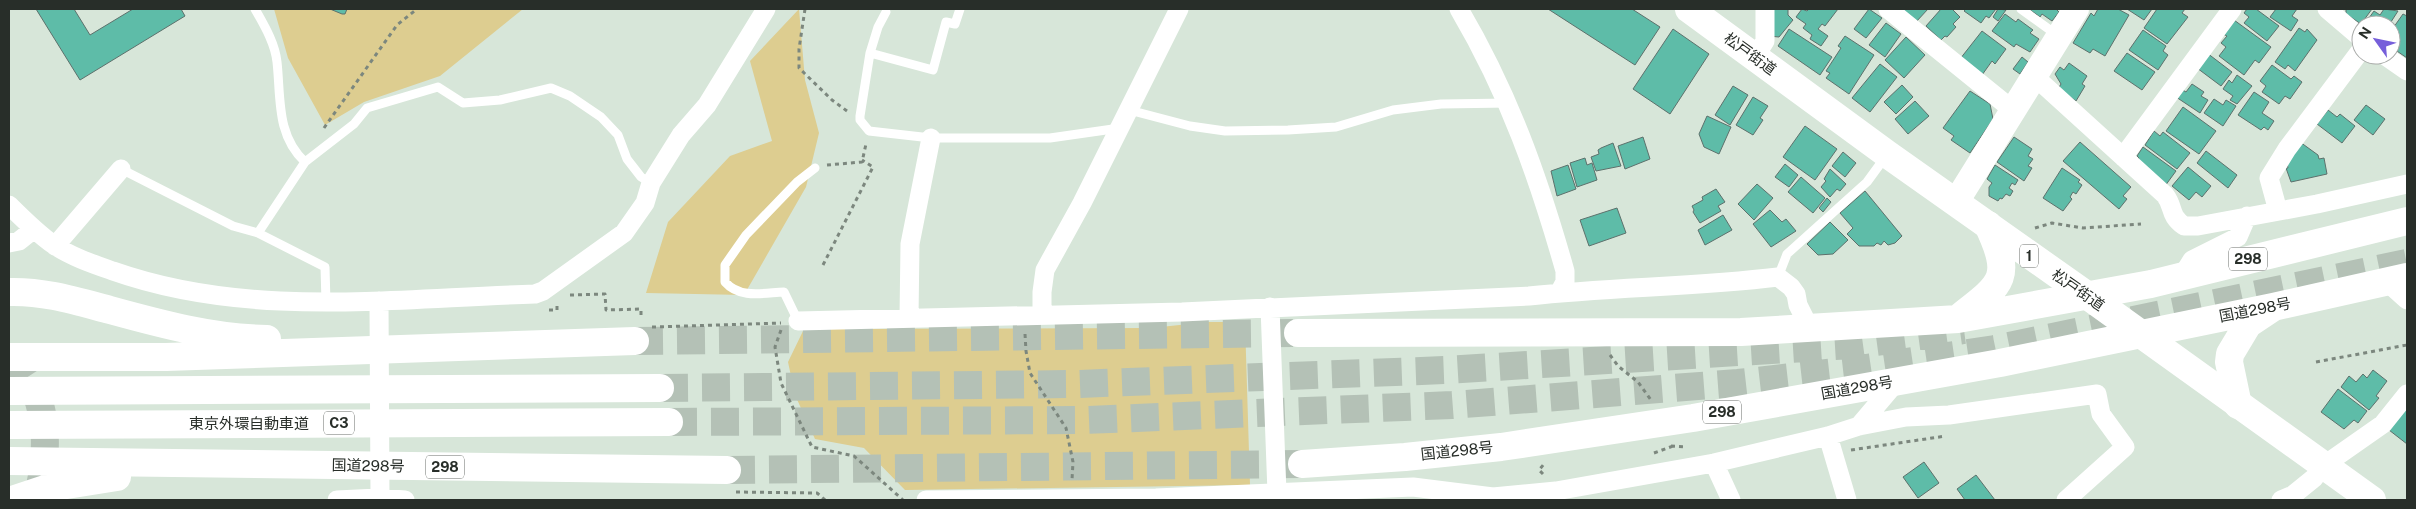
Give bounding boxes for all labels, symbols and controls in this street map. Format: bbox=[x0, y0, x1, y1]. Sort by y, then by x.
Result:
north arrow bbox=[2351, 15, 2401, 65]
text: N bbox=[2355, 24, 2375, 42]
street label: 松戸街道 bbox=[1721, 29, 1780, 78]
road number: 1 bbox=[2020, 245, 2038, 268]
road number: 298 bbox=[2229, 248, 2267, 270]
street label: 松戸街道 bbox=[2049, 265, 2108, 314]
street label: 国道298号 bbox=[2217, 294, 2292, 325]
street label: 国道298号 bbox=[1820, 373, 1894, 402]
road number: 298 bbox=[1703, 401, 1741, 424]
road number: C3 bbox=[324, 412, 354, 434]
street label: 東京外環自動車道 bbox=[189, 415, 309, 432]
street label: 国道298号 bbox=[1420, 438, 1494, 463]
street label: 国道298号 bbox=[331, 456, 405, 475]
road number: 298 bbox=[426, 456, 464, 478]

